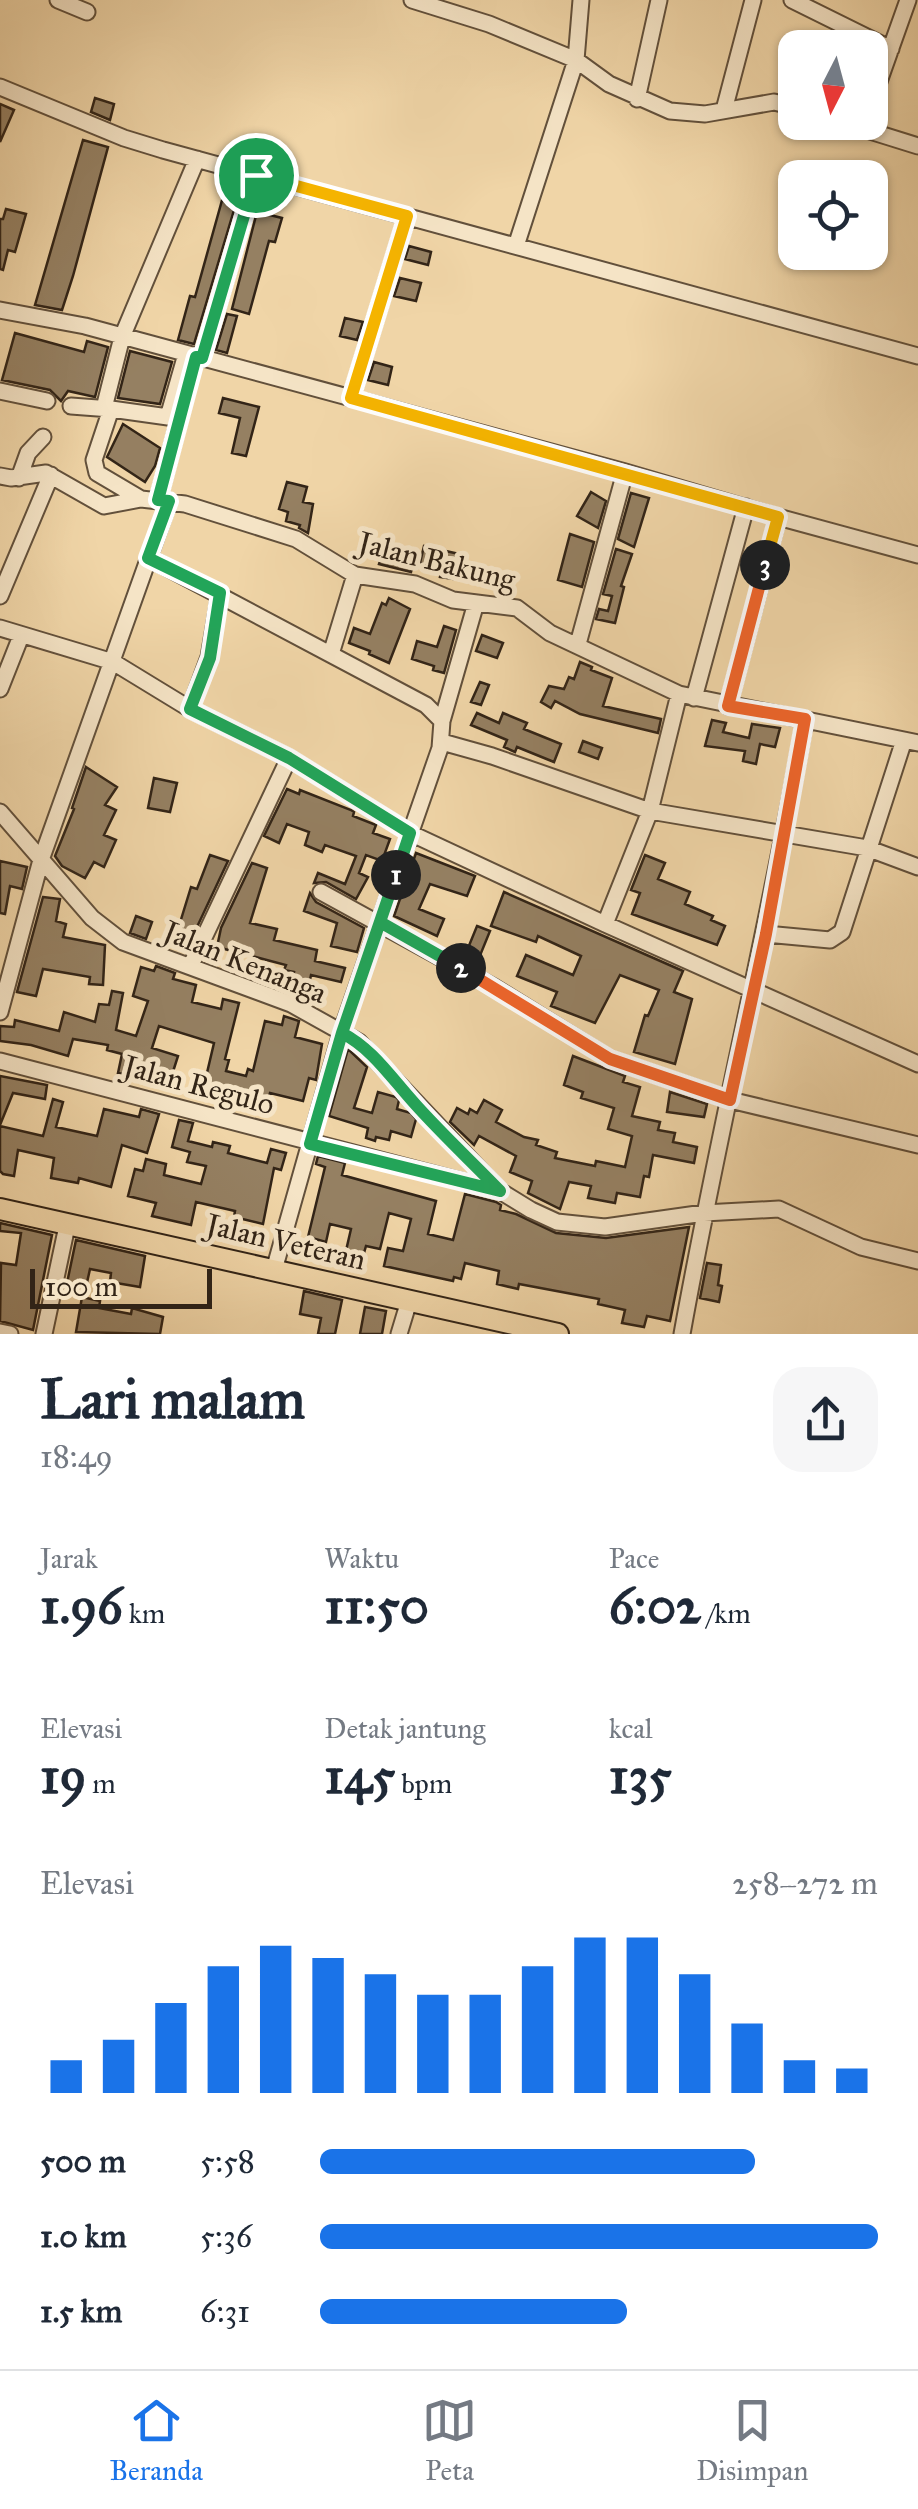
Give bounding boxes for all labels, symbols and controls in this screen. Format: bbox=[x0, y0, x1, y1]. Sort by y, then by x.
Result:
north arrow bbox=[778, 30, 888, 140]
map controls bbox=[778, 30, 888, 270]
pin bbox=[214, 133, 299, 218]
icon: arrive bbox=[229, 148, 284, 203]
button: locate bbox=[778, 160, 888, 270]
street label: Jalan Bakung bbox=[352, 523, 520, 598]
pin: 3 bbox=[740, 540, 790, 590]
text: 3 bbox=[759, 547, 771, 582]
pin: 1 bbox=[371, 850, 421, 900]
text: 1 bbox=[390, 857, 402, 892]
street label: Jalan Kenanga bbox=[155, 912, 332, 1011]
pin: 2 bbox=[436, 943, 486, 993]
text: 2 bbox=[454, 950, 468, 985]
street label: Jalan Regulo bbox=[117, 1047, 278, 1122]
street label: Jalan Veteran bbox=[200, 1206, 369, 1278]
scale bar bbox=[30, 1264, 212, 1308]
text: 100 m bbox=[45, 1269, 118, 1304]
text: Lari malam bbox=[40, 1366, 305, 1433]
button: share bbox=[773, 1367, 878, 1472]
text: 18:49 bbox=[40, 1437, 113, 1476]
text: Jarak bbox=[40, 1541, 98, 1576]
text: Waktu bbox=[324, 1541, 399, 1576]
text: Pace bbox=[609, 1541, 659, 1576]
text: 1.96 bbox=[40, 1576, 123, 1637]
text: 11:50 bbox=[324, 1576, 429, 1637]
text: 6:02 bbox=[609, 1576, 701, 1637]
text: km bbox=[123, 1596, 165, 1631]
text: /km bbox=[701, 1596, 751, 1631]
text: Elevasi bbox=[40, 1711, 122, 1746]
text: Detak jantung bbox=[324, 1711, 486, 1746]
text: kcal bbox=[609, 1711, 653, 1746]
text: 19 bbox=[40, 1746, 86, 1807]
text: 145 bbox=[324, 1746, 395, 1807]
text: 135 bbox=[609, 1746, 672, 1807]
text: m bbox=[86, 1766, 116, 1801]
text: bpm bbox=[395, 1766, 452, 1801]
text: Elevasi bbox=[40, 1864, 134, 1903]
text: 258–272 m bbox=[732, 1864, 878, 1903]
text: 500 m bbox=[40, 2142, 126, 2181]
text: 5:58 bbox=[200, 2142, 255, 2181]
text: 1.0 km bbox=[40, 2217, 127, 2256]
text: 5:36 bbox=[200, 2217, 252, 2256]
text: 1.5 km bbox=[40, 2292, 122, 2331]
text: 6:31 bbox=[200, 2292, 250, 2331]
tab: Beranda bbox=[110, 2393, 203, 2488]
tab: Peta bbox=[422, 2393, 477, 2488]
tab: Disimpan bbox=[696, 2393, 808, 2488]

